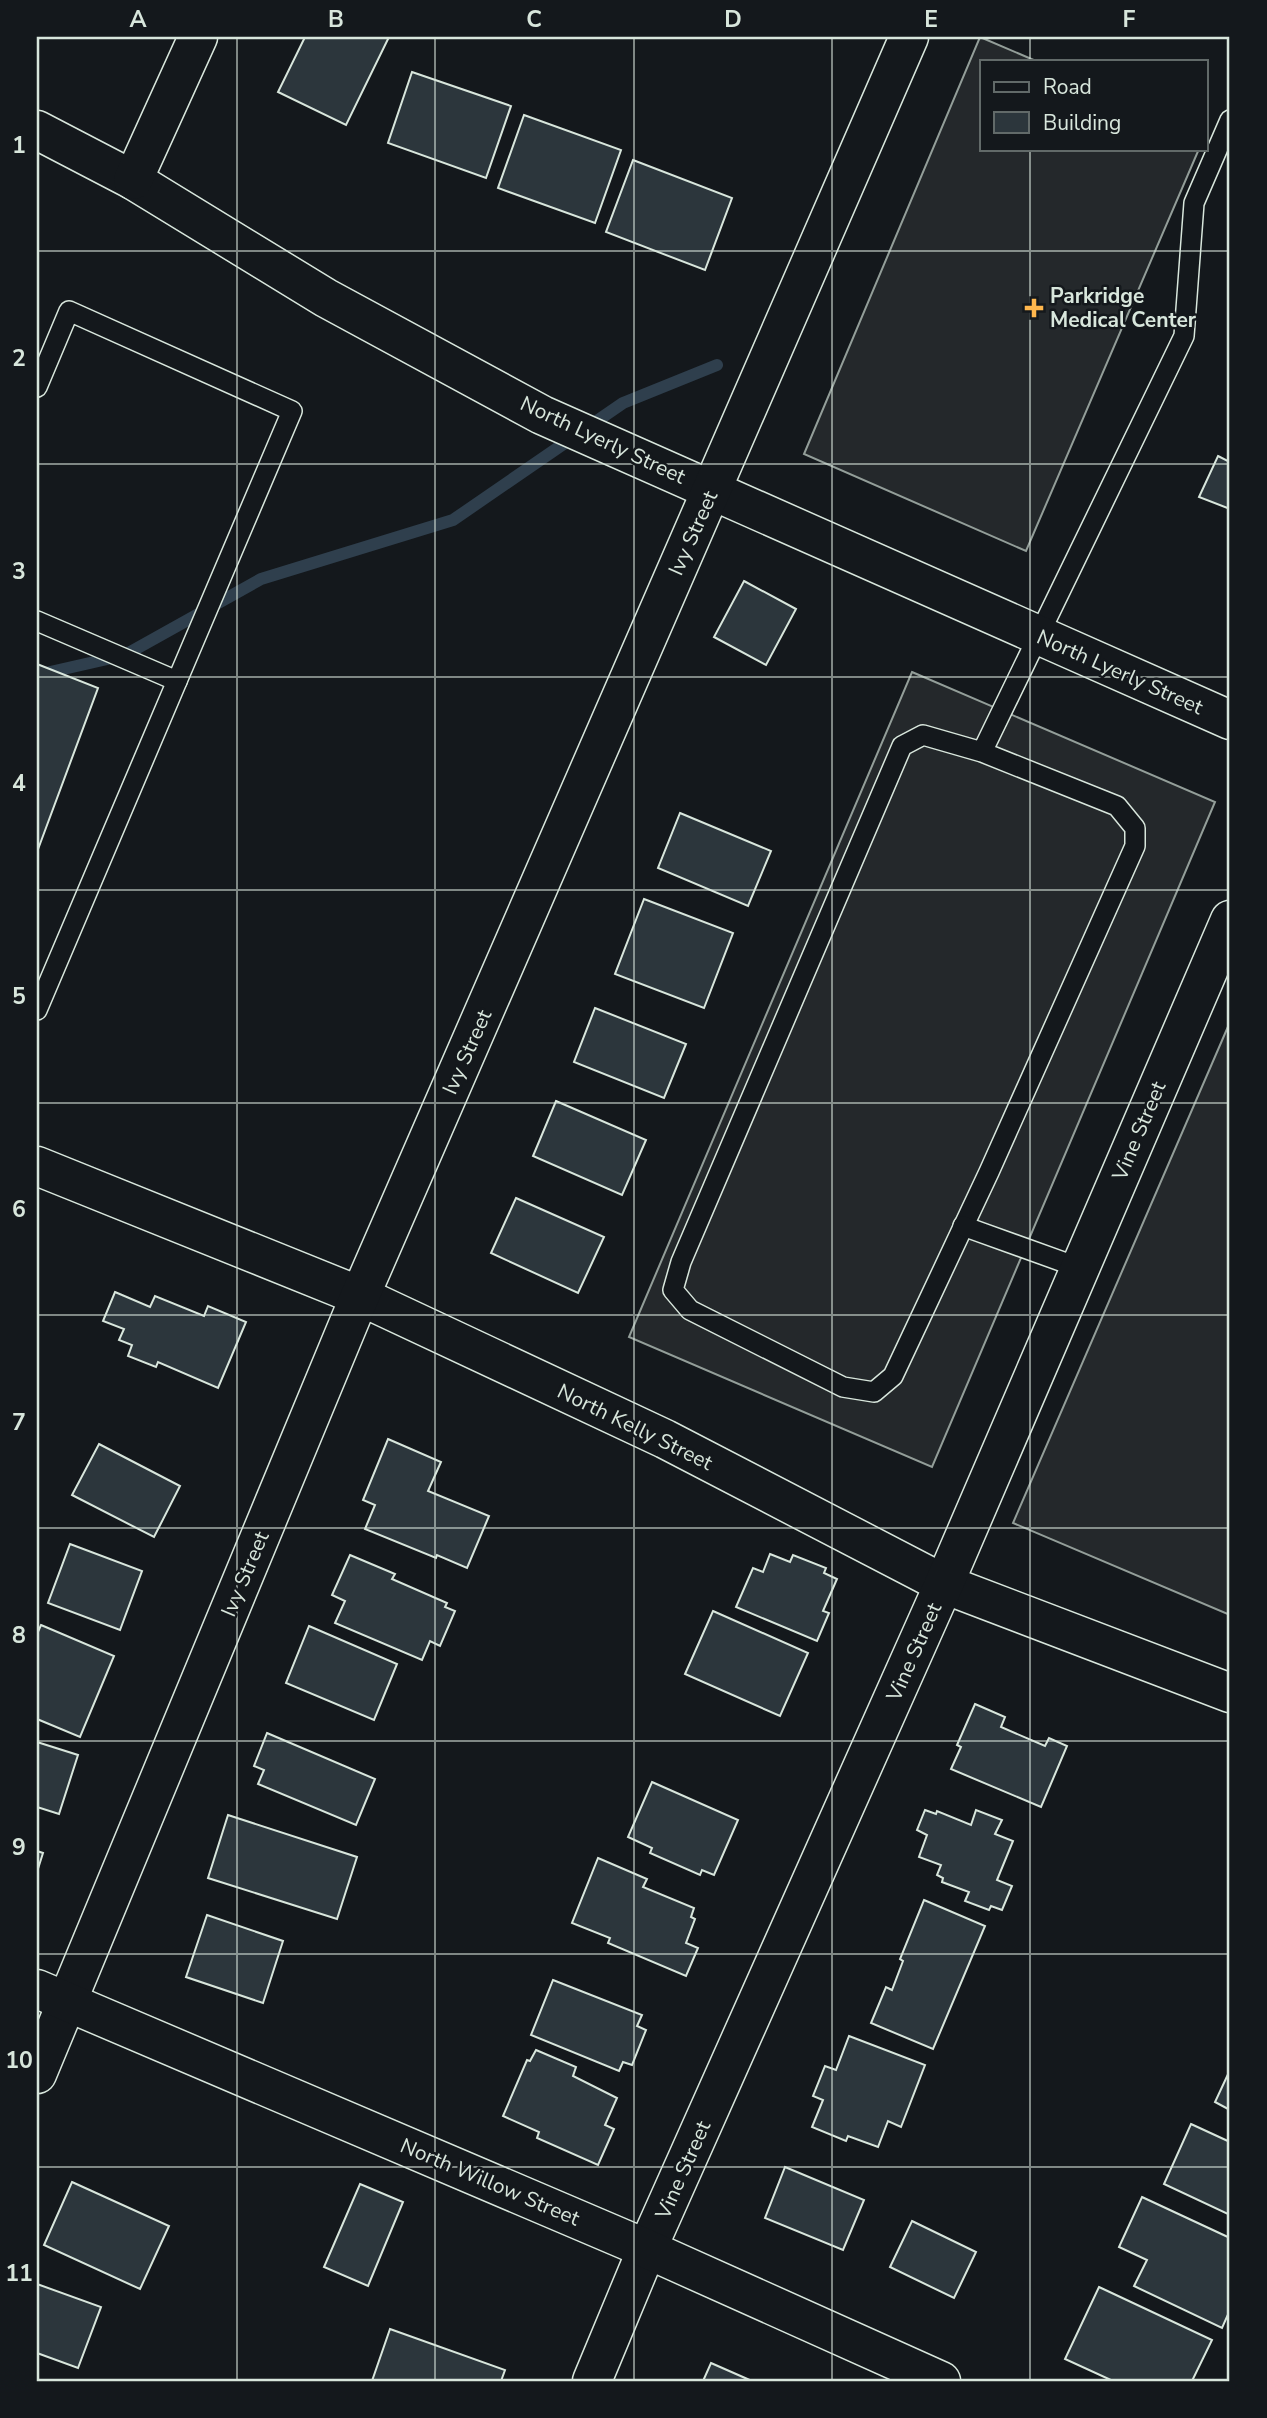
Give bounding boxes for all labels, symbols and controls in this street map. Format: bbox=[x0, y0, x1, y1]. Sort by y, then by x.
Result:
text: A bbox=[129, 4, 147, 35]
text: B bbox=[328, 4, 344, 35]
text: C bbox=[526, 4, 542, 35]
text: D bbox=[724, 4, 742, 35]
text: E bbox=[924, 4, 938, 35]
text: F bbox=[1123, 4, 1136, 35]
legend bbox=[980, 60, 1208, 150]
text: Road bbox=[1043, 73, 1092, 101]
text: Building bbox=[1043, 109, 1121, 137]
text: 1 bbox=[12, 130, 26, 161]
place label: Parkridge Medical Center bbox=[1050, 282, 1197, 334]
marker: Parkridge Medical Center bbox=[1024, 298, 1044, 318]
text: 2 bbox=[12, 343, 26, 374]
street label: North Lyerly Street bbox=[516, 389, 691, 491]
street label: Ivy Street bbox=[662, 486, 724, 580]
text: 3 bbox=[12, 556, 26, 587]
street label: North Lyerly Street bbox=[1032, 623, 1208, 722]
text: 4 bbox=[12, 768, 26, 799]
text: 5 bbox=[12, 981, 26, 1012]
street label: Ivy Street bbox=[436, 1005, 498, 1099]
street label: Vine Street bbox=[1105, 1077, 1173, 1186]
text: 6 bbox=[12, 1194, 26, 1225]
street label: North Kelly Street bbox=[553, 1377, 718, 1477]
text: 7 bbox=[12, 1407, 26, 1438]
street label: Ivy Street bbox=[215, 1526, 276, 1621]
street label: Vine Street bbox=[879, 1598, 948, 1707]
text: 8 bbox=[12, 1620, 26, 1651]
text: 9 bbox=[12, 1832, 26, 1863]
text: 10 bbox=[5, 2045, 33, 2076]
street label: Vine Street bbox=[648, 2116, 717, 2225]
street label: North Willow Street bbox=[396, 2132, 585, 2233]
text: 11 bbox=[5, 2258, 33, 2289]

